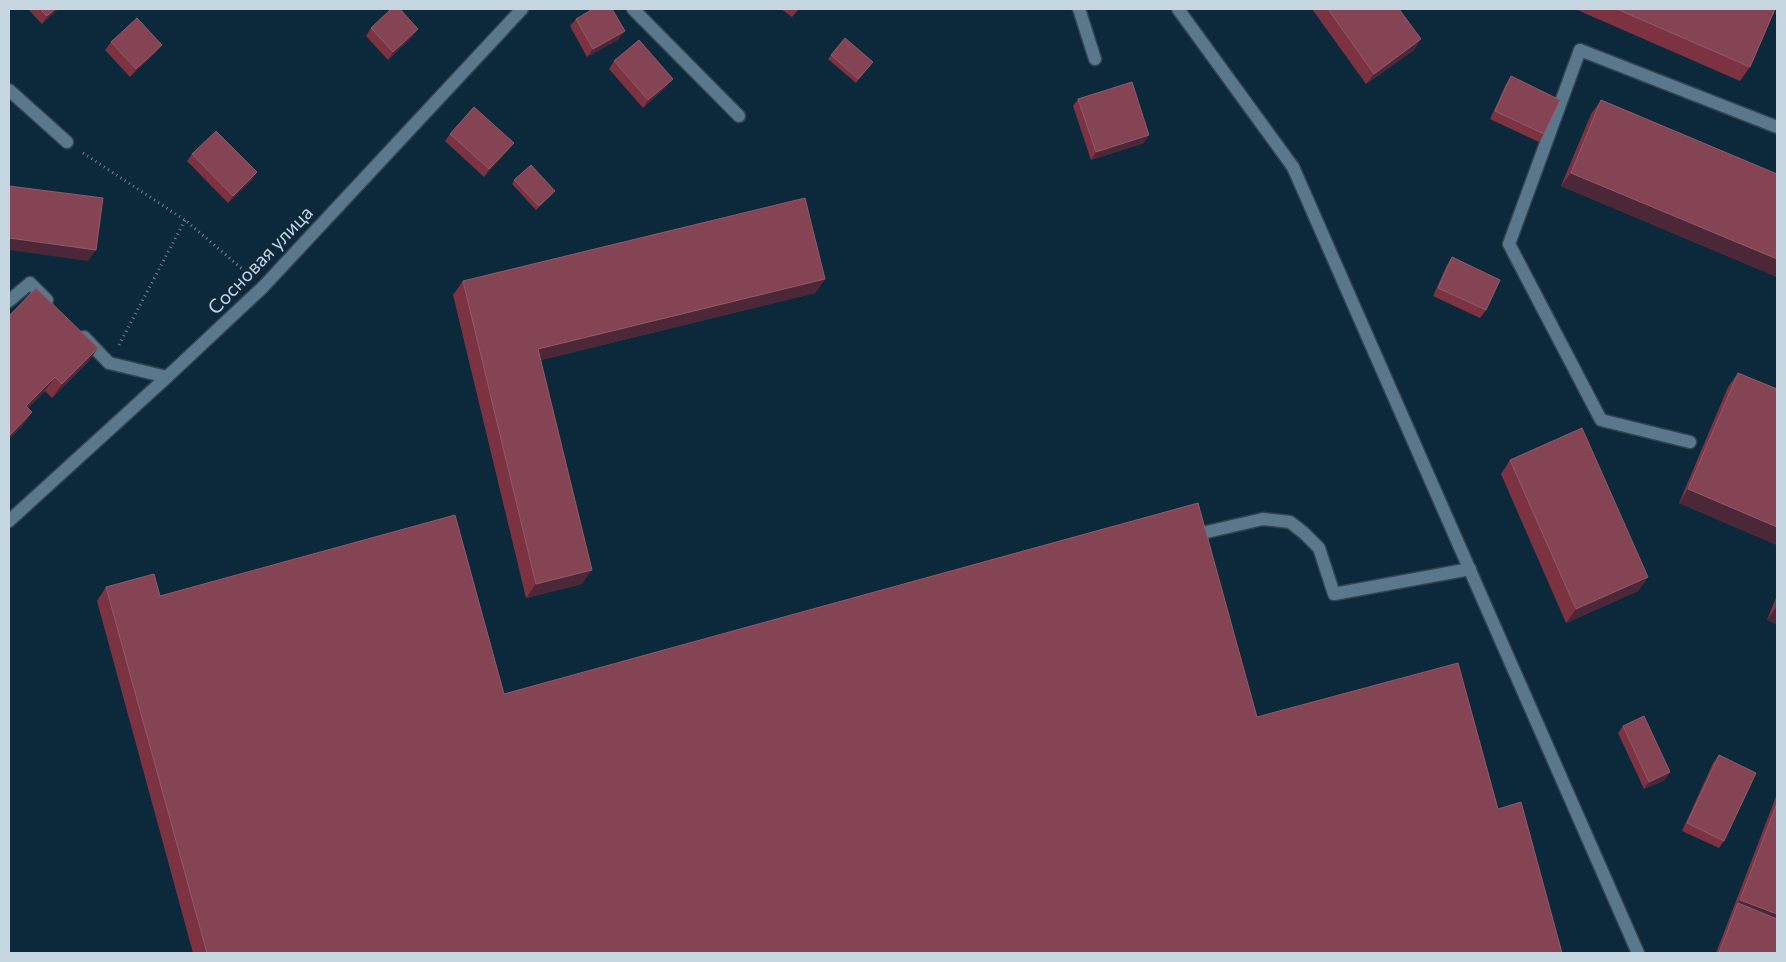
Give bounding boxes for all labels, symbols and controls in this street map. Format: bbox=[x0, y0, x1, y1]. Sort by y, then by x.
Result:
street label: Сосновая улица bbox=[202, 201, 317, 319]

